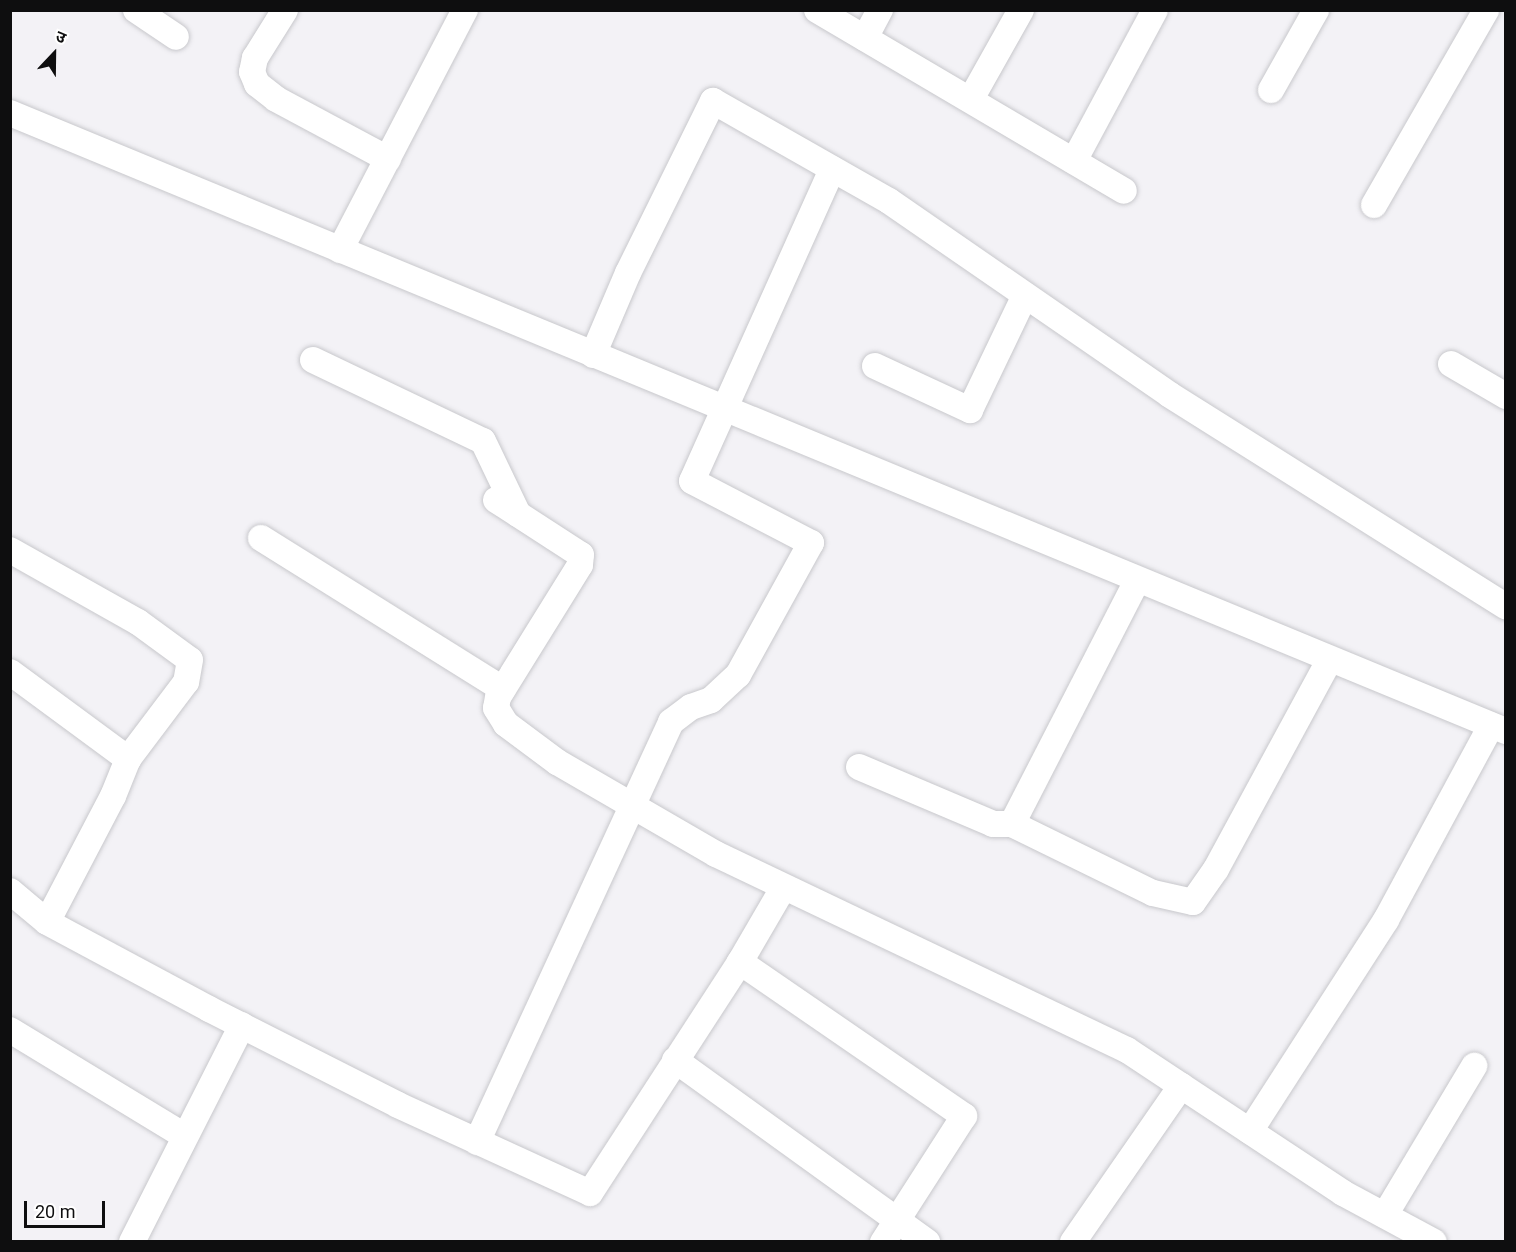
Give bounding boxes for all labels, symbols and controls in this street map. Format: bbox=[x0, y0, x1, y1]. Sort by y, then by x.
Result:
north arrow bbox=[24, 24, 84, 84]
text: उ bbox=[53, 26, 69, 47]
scale bar bbox=[27, 1189, 108, 1227]
text: 20 m bbox=[35, 1201, 75, 1222]

